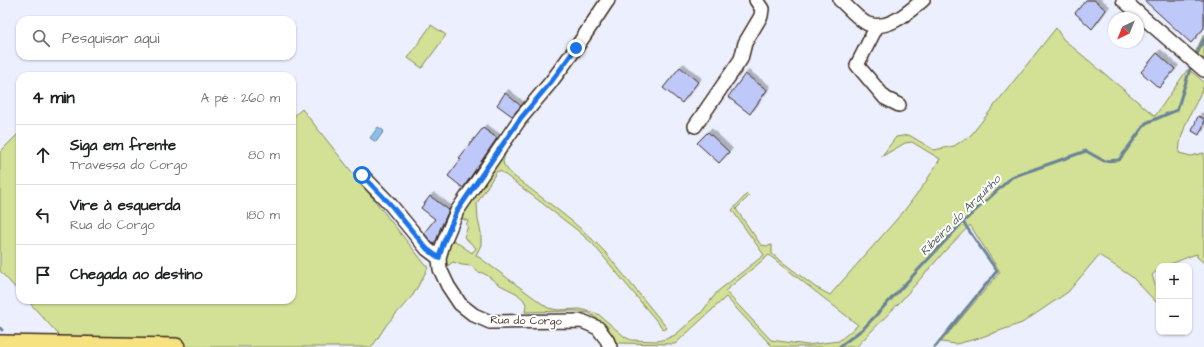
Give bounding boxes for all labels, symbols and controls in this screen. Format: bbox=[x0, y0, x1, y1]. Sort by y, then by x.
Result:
north arrow bbox=[1108, 12, 1144, 48]
search box bbox=[16, 16, 296, 60]
icon: search bbox=[30, 27, 52, 49]
text: Pesquisar aqui bbox=[62, 28, 159, 49]
route end bbox=[567, 39, 585, 57]
text: 4 min bbox=[32, 86, 75, 110]
text: A pé · 260 m bbox=[201, 89, 280, 107]
text: Siga em frente bbox=[70, 135, 176, 156]
icon: ahead bbox=[32, 144, 54, 166]
text: 80 m bbox=[248, 146, 280, 164]
text: Travessa do Corgo bbox=[70, 156, 187, 174]
route start bbox=[353, 166, 371, 184]
water label: Ribeira do Arquinho bbox=[916, 170, 1005, 259]
text: Vire à esquerda bbox=[70, 195, 180, 216]
icon: left bbox=[32, 204, 54, 226]
text: 180 m bbox=[246, 206, 280, 224]
text: Rua do Corgo bbox=[70, 216, 155, 234]
map controls bbox=[1156, 263, 1192, 335]
button: + bbox=[1156, 263, 1192, 299]
icon: arrive bbox=[32, 264, 54, 286]
text: Chegada ao destino bbox=[70, 264, 203, 285]
button: − bbox=[1156, 299, 1192, 335]
street label: Rua do Corgo bbox=[490, 312, 563, 330]

